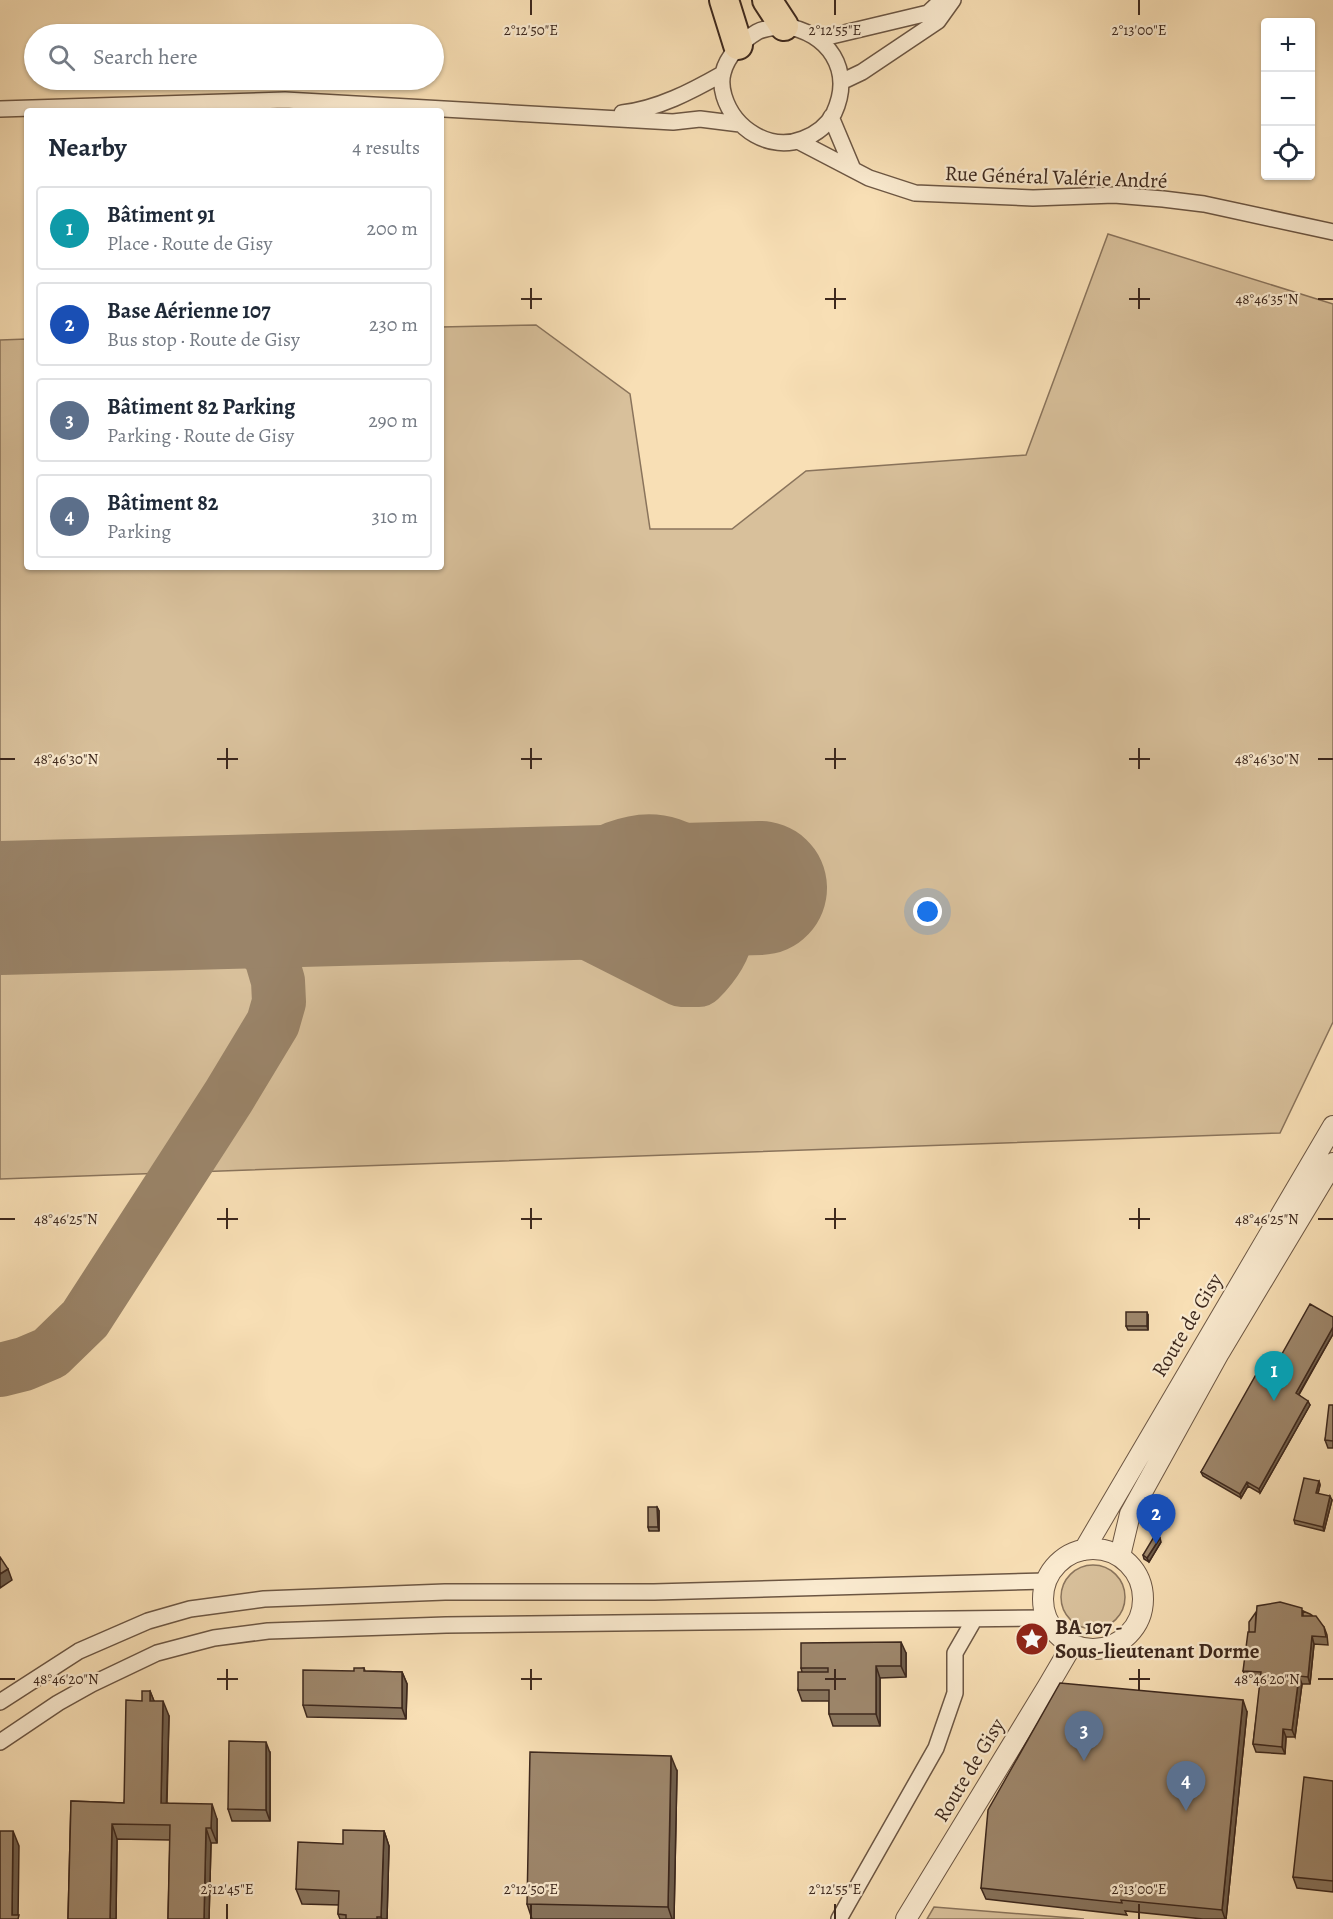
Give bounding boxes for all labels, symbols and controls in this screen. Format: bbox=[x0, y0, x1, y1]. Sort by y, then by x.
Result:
map controls bbox=[1261, 18, 1315, 180]
button: + bbox=[1261, 18, 1315, 72]
text: 2°12'50"E bbox=[504, 20, 558, 40]
text: 2°12'55"E bbox=[809, 20, 861, 40]
text: 2°13'00"E bbox=[1112, 20, 1167, 40]
search box bbox=[24, 24, 444, 90]
icon: search bbox=[45, 41, 78, 74]
text: Search here bbox=[93, 42, 198, 72]
button: − bbox=[1261, 72, 1315, 126]
button: locate bbox=[1261, 126, 1315, 180]
text: Nearby bbox=[48, 130, 127, 165]
text: 4 results bbox=[352, 134, 420, 161]
street label: Rue Général Valérie André bbox=[944, 159, 1168, 195]
text: Bâtiment 91 bbox=[107, 200, 215, 230]
text: 1 bbox=[66, 215, 73, 242]
text: 200 m bbox=[367, 215, 418, 242]
text: Place · Route de Gisy bbox=[107, 230, 272, 257]
text: 48°46'35"N bbox=[1236, 289, 1299, 309]
text: Base Aérienne 107 bbox=[107, 296, 271, 326]
text: 2 bbox=[65, 311, 74, 338]
text: 230 m bbox=[369, 311, 418, 338]
text: Bus stop · Route de Gisy bbox=[107, 326, 300, 353]
text: Bâtiment 82 Parking bbox=[107, 392, 295, 422]
text: 3 bbox=[65, 407, 74, 434]
text: 290 m bbox=[368, 407, 418, 434]
text: Parking · Route de Gisy bbox=[107, 422, 294, 449]
text: Bâtiment 82 bbox=[107, 488, 218, 518]
text: 4 bbox=[65, 503, 74, 530]
text: 310 m bbox=[372, 503, 418, 530]
text: Parking bbox=[107, 518, 171, 545]
text: 48°46'30"N bbox=[34, 749, 98, 769]
text: 48°46'30"N bbox=[1235, 749, 1299, 769]
your location bbox=[913, 897, 942, 926]
text: 48°46'25"N bbox=[34, 1209, 98, 1229]
text: 48°46'25"N bbox=[1235, 1209, 1299, 1229]
street label: Route de Gisy bbox=[1145, 1267, 1229, 1382]
pin: 1 bbox=[1254, 1352, 1294, 1401]
pin: 2 bbox=[1136, 1494, 1176, 1544]
place label: BA 107 - Sous-lieutenant Dorme bbox=[1055, 1613, 1260, 1665]
place icon: BA 107 - Sous-lieutenant Dorme bbox=[1014, 1621, 1050, 1657]
text: 48°46'20"N bbox=[33, 1669, 99, 1689]
text: 48°46'20"N bbox=[1234, 1669, 1300, 1689]
street label: Route de Gisy bbox=[927, 1712, 1011, 1827]
pin: 3 bbox=[1064, 1712, 1104, 1761]
pin: 4 bbox=[1166, 1762, 1206, 1811]
text: 2°12'45"E bbox=[200, 1879, 254, 1899]
text: 2°12'50"E bbox=[504, 1879, 558, 1899]
text: 2°12'55"E bbox=[809, 1879, 861, 1899]
text: 2°13'00"E bbox=[1112, 1879, 1167, 1899]

